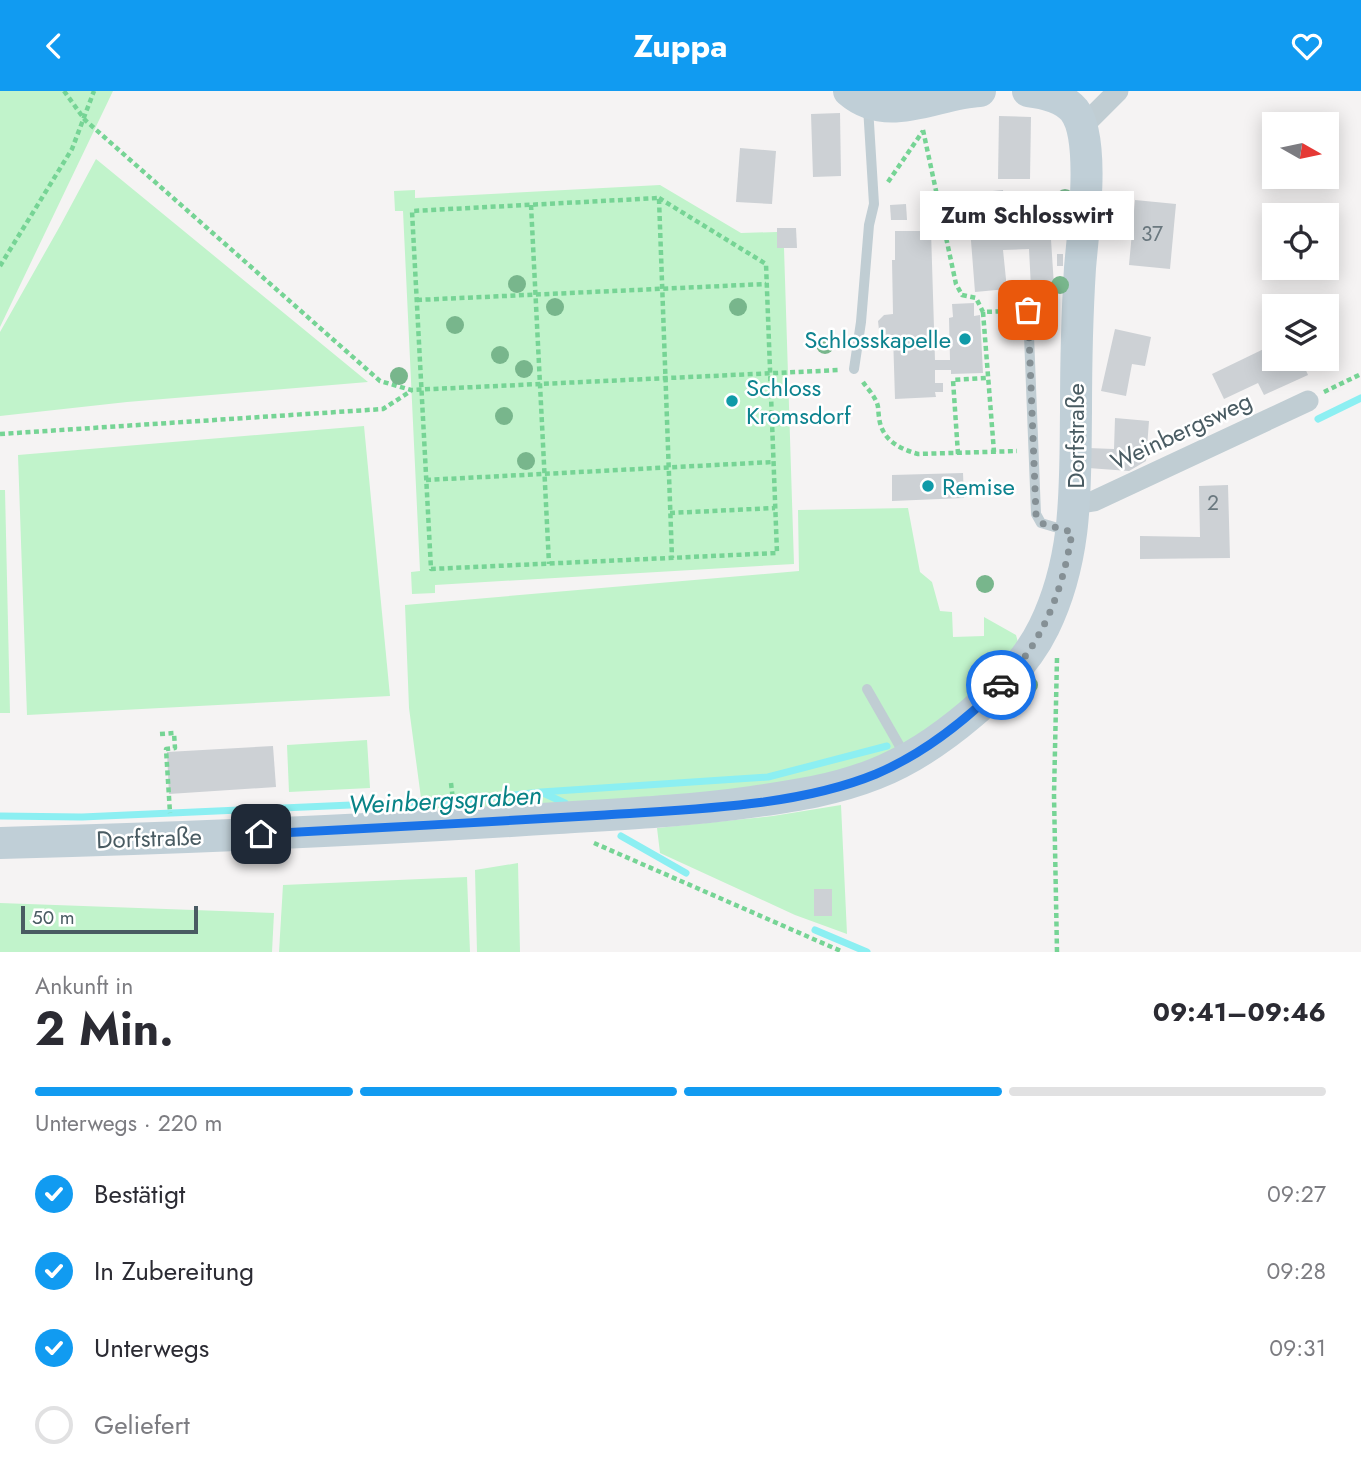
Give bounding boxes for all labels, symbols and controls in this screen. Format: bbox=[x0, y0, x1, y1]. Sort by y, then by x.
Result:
text: Zuppa bbox=[633, 23, 728, 69]
icon: back bbox=[35, 27, 73, 65]
icon: heart bbox=[1288, 27, 1326, 65]
north arrow bbox=[1262, 112, 1339, 189]
map controls bbox=[1262, 112, 1339, 371]
callout: Zum Schlosswirt bbox=[921, 191, 1135, 240]
text: Zum Schlosswirt bbox=[941, 198, 1113, 232]
button: locate bbox=[1262, 203, 1339, 280]
house number: 37 bbox=[1141, 219, 1163, 249]
pin bbox=[998, 280, 1058, 340]
icon: bag bbox=[1009, 291, 1047, 329]
button: layers bbox=[1262, 294, 1339, 371]
place label: Schlosskapelle bbox=[804, 322, 951, 357]
marker: Schlosskapelle bbox=[957, 331, 973, 347]
place label: Schloss Kromsdorf bbox=[746, 370, 852, 433]
street label: Dorfstraße bbox=[1058, 383, 1093, 489]
street label: Weinbergsweg bbox=[1105, 383, 1257, 479]
marker: Schloss Kromsdorf bbox=[724, 393, 740, 409]
place label: Remise bbox=[942, 469, 1015, 504]
marker: Remise bbox=[920, 478, 936, 494]
house number: 2 bbox=[1207, 488, 1219, 518]
courier bbox=[966, 650, 1036, 720]
icon: car bbox=[982, 666, 1020, 704]
water label: Weinbergsgraben bbox=[347, 776, 543, 824]
pin bbox=[231, 804, 291, 864]
icon: home bbox=[242, 815, 280, 853]
street label: Dorfstraße bbox=[96, 819, 202, 857]
scale bar bbox=[21, 903, 198, 935]
text: 50 m bbox=[32, 904, 75, 931]
text: Ankunft in bbox=[35, 969, 133, 1003]
text: 09:41–09:46 bbox=[1153, 993, 1326, 1031]
text: 2 Min. bbox=[35, 996, 174, 1062]
text: Unterwegs · 220 m bbox=[35, 1106, 222, 1140]
icon: check bbox=[35, 1175, 73, 1213]
text: Bestätigt bbox=[94, 1175, 185, 1213]
text: 09:27 bbox=[1267, 1177, 1326, 1211]
icon: check bbox=[35, 1252, 73, 1290]
text: In Zubereitung bbox=[94, 1252, 254, 1290]
text: 09:28 bbox=[1266, 1254, 1326, 1288]
icon: check bbox=[35, 1329, 73, 1367]
text: Unterwegs bbox=[94, 1329, 209, 1367]
text: 09:31 bbox=[1269, 1331, 1326, 1365]
text: Geliefert bbox=[94, 1406, 190, 1444]

